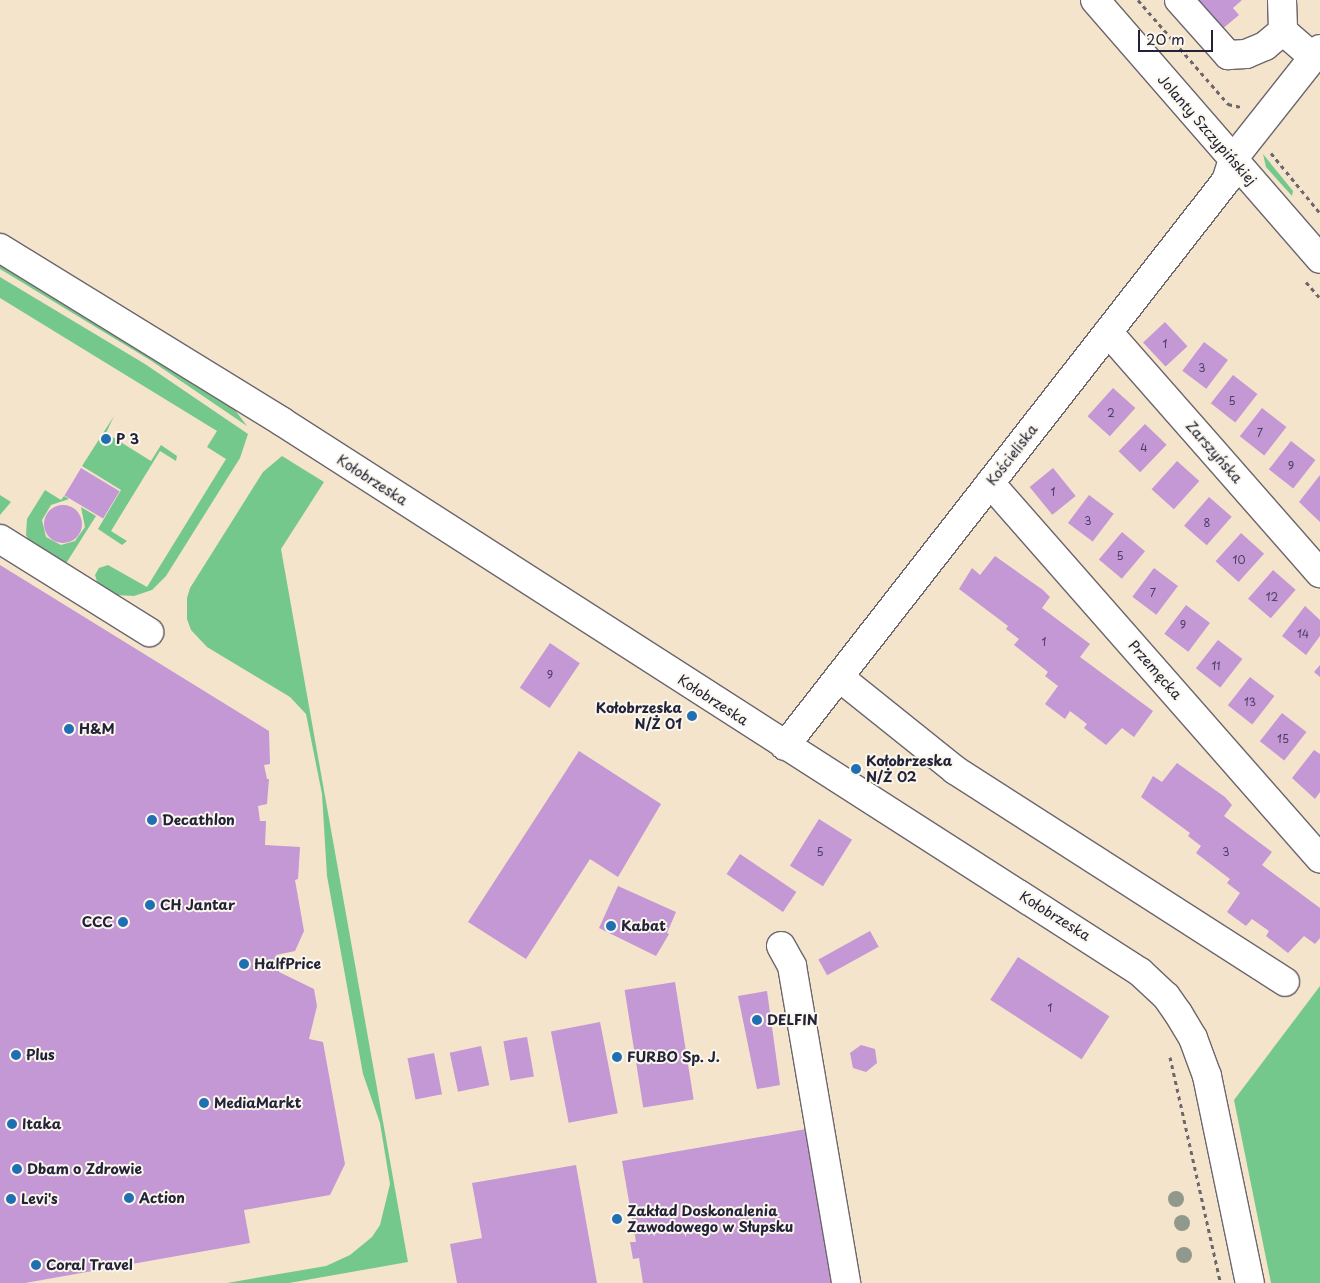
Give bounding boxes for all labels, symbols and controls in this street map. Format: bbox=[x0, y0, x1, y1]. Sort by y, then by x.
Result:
scale bar bbox=[1140, 20, 1215, 52]
text: 20 m bbox=[1146, 27, 1185, 50]
street label: Jolanty Szczypińskiej bbox=[1154, 71, 1260, 189]
house number: 1 bbox=[1163, 337, 1167, 351]
house number: 3 bbox=[1198, 361, 1206, 375]
house number: 5 bbox=[1228, 394, 1236, 408]
house number: 2 bbox=[1107, 406, 1115, 420]
street label: Zarszyńska bbox=[1182, 417, 1246, 487]
street label: Kościeliska bbox=[983, 421, 1041, 489]
house number: 7 bbox=[1257, 426, 1263, 440]
place label: P 3 bbox=[116, 431, 139, 447]
marker: P 3 bbox=[100, 433, 112, 445]
house number: 4 bbox=[1140, 441, 1148, 455]
street label: Kołobrzeska bbox=[334, 451, 410, 509]
house number: 9 bbox=[1288, 459, 1294, 473]
house number: 1 bbox=[1051, 485, 1055, 499]
house number: 3 bbox=[1084, 514, 1092, 528]
house number: 8 bbox=[1204, 516, 1210, 530]
house number: 5 bbox=[1116, 549, 1124, 563]
house number: 10 bbox=[1233, 553, 1245, 567]
house number: 7 bbox=[1150, 586, 1156, 600]
house number: 12 bbox=[1266, 590, 1278, 604]
house number: 9 bbox=[1180, 618, 1186, 632]
house number: 14 bbox=[1297, 627, 1309, 641]
house number: 1 bbox=[1042, 635, 1046, 649]
street label: Przemęcka bbox=[1125, 637, 1185, 703]
house number: 11 bbox=[1211, 659, 1221, 673]
house number: 9 bbox=[547, 668, 553, 682]
street label: Kołobrzeska bbox=[675, 671, 751, 729]
house number: 13 bbox=[1244, 695, 1256, 709]
place label: Kołobrzeska N/Ż 01 bbox=[596, 700, 682, 732]
marker: Kołobrzeska N/Ż 01 bbox=[686, 710, 698, 722]
place label: H&M bbox=[79, 721, 115, 737]
marker: H&M bbox=[63, 723, 75, 735]
house number: 15 bbox=[1277, 732, 1289, 746]
place label: Kołobrzeska N/Ż 02 bbox=[866, 753, 952, 786]
marker: Kołobrzeska N/Ż 02 bbox=[850, 763, 862, 775]
place label: Decathlon bbox=[162, 812, 235, 828]
marker: Decathlon bbox=[146, 814, 158, 826]
house number: 5 bbox=[816, 845, 824, 859]
house number: 3 bbox=[1222, 845, 1230, 859]
street label: Kołobrzeska bbox=[1016, 888, 1094, 944]
place label: CH Jantar bbox=[160, 897, 236, 913]
marker: CH Jantar bbox=[144, 899, 156, 911]
place label: CCC bbox=[82, 914, 113, 930]
marker: CCC bbox=[117, 916, 129, 928]
place label: Kabat bbox=[621, 918, 666, 934]
marker: Kabat bbox=[605, 920, 617, 932]
place label: HalfPrice bbox=[254, 956, 321, 972]
marker: HalfPrice bbox=[238, 958, 250, 970]
house number: 1 bbox=[1048, 1001, 1052, 1015]
place label: DELFIN bbox=[767, 1012, 818, 1028]
marker: DELFIN bbox=[751, 1014, 763, 1026]
place label: Plus bbox=[26, 1047, 55, 1063]
marker: Plus bbox=[10, 1049, 22, 1061]
place label: FURBO Sp. J. bbox=[627, 1049, 720, 1065]
marker: FURBO Sp. J. bbox=[611, 1051, 623, 1063]
place label: MediaMarkt bbox=[214, 1095, 301, 1111]
marker: MediaMarkt bbox=[198, 1097, 210, 1109]
place label: Itaka bbox=[22, 1116, 62, 1132]
marker: Itaka bbox=[6, 1118, 18, 1130]
place label: Dbam o Zdrowie bbox=[27, 1161, 143, 1177]
marker: Dbam o Zdrowie bbox=[11, 1163, 23, 1175]
place label: Action bbox=[139, 1190, 185, 1206]
place label: Levi's bbox=[21, 1191, 58, 1207]
marker: Action bbox=[123, 1192, 135, 1204]
marker: Levi's bbox=[5, 1193, 17, 1205]
place label: Zakład Doskonalenia Zawodowego w Słupsku bbox=[627, 1203, 794, 1236]
marker: Zakład Doskonalenia Zawodowego w Słupsku bbox=[611, 1213, 623, 1225]
place label: Coral Travel bbox=[46, 1257, 133, 1273]
marker: Coral Travel bbox=[30, 1259, 42, 1271]

